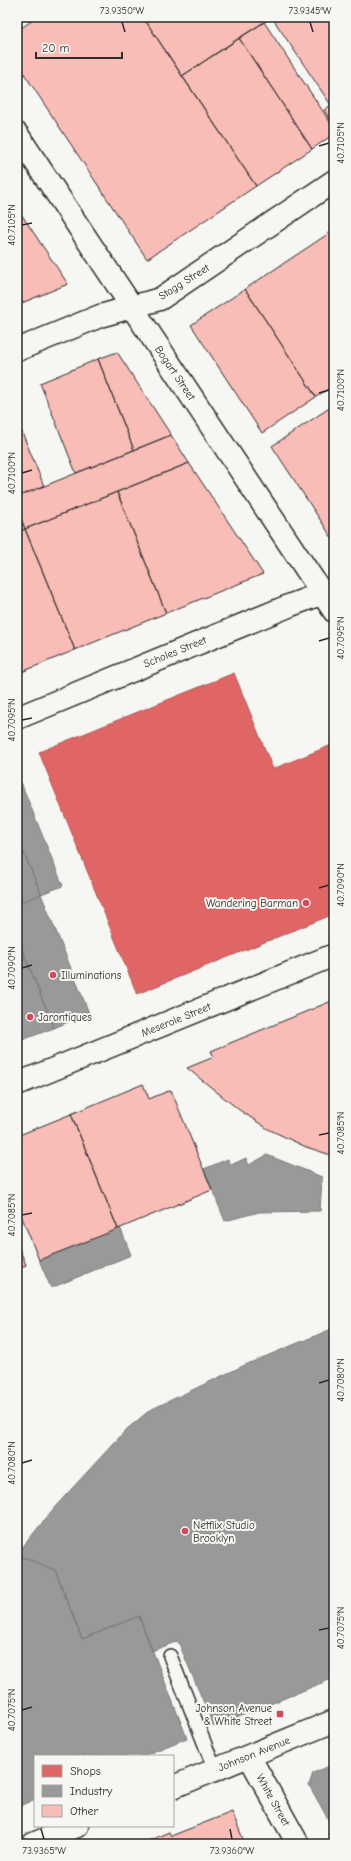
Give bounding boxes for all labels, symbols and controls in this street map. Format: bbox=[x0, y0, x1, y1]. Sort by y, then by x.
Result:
text: 73.9350°W bbox=[100, 5, 144, 17]
text: 73.9345°W bbox=[288, 5, 332, 17]
scale bar bbox=[36, 34, 122, 60]
text: 20 m bbox=[42, 41, 70, 55]
text: 40.7105°N bbox=[335, 122, 347, 164]
text: 40.7105°N bbox=[6, 204, 18, 246]
street label: Stagg Street bbox=[156, 261, 213, 303]
street label: Bogart Street bbox=[152, 343, 198, 403]
text: 40.7100°N bbox=[335, 369, 347, 411]
text: 40.7100°N bbox=[6, 452, 18, 494]
text: 40.7095°N bbox=[335, 616, 347, 660]
street label: Scholes Street bbox=[142, 633, 209, 671]
text: 40.7095°N bbox=[6, 698, 18, 742]
text: 40.7090°N bbox=[335, 863, 347, 907]
place label: Wandering Barman bbox=[206, 897, 298, 910]
marker: Wandering Barman bbox=[301, 898, 311, 908]
text: 40.7090°N bbox=[6, 946, 18, 990]
place label: Illuminations bbox=[61, 969, 122, 982]
marker: Illuminations bbox=[48, 970, 58, 980]
street label: Meserole Street bbox=[139, 1000, 213, 1040]
place label: Jarontiques bbox=[38, 1011, 92, 1024]
marker: Jarontiques bbox=[25, 1012, 35, 1022]
text: 40.7085°N bbox=[335, 1112, 347, 1154]
text: 40.7085°N bbox=[6, 1194, 18, 1236]
text: 40.7080°N bbox=[335, 1358, 347, 1402]
text: 40.7080°N bbox=[6, 1441, 18, 1485]
place label: Netflix Studio Brooklyn bbox=[193, 1519, 255, 1545]
marker: Netflix Studio Brooklyn bbox=[180, 1526, 190, 1536]
text: 40.7075°N bbox=[335, 1607, 347, 1649]
text: 40.7075°N bbox=[6, 1689, 18, 1731]
place label: Johnson Avenue & White Street bbox=[196, 1702, 273, 1728]
marker: Johnson Avenue & White Street bbox=[275, 1709, 285, 1719]
street label: Johnson Avenue bbox=[216, 1733, 292, 1774]
legend bbox=[34, 1755, 174, 1827]
text: Shops bbox=[70, 1764, 101, 1778]
street label: White Street bbox=[253, 1772, 293, 1829]
text: Industry bbox=[70, 1784, 113, 1798]
text: Other bbox=[70, 1804, 99, 1818]
text: 73.9365°W bbox=[22, 1845, 66, 1857]
text: 73.9360°W bbox=[210, 1845, 254, 1857]

